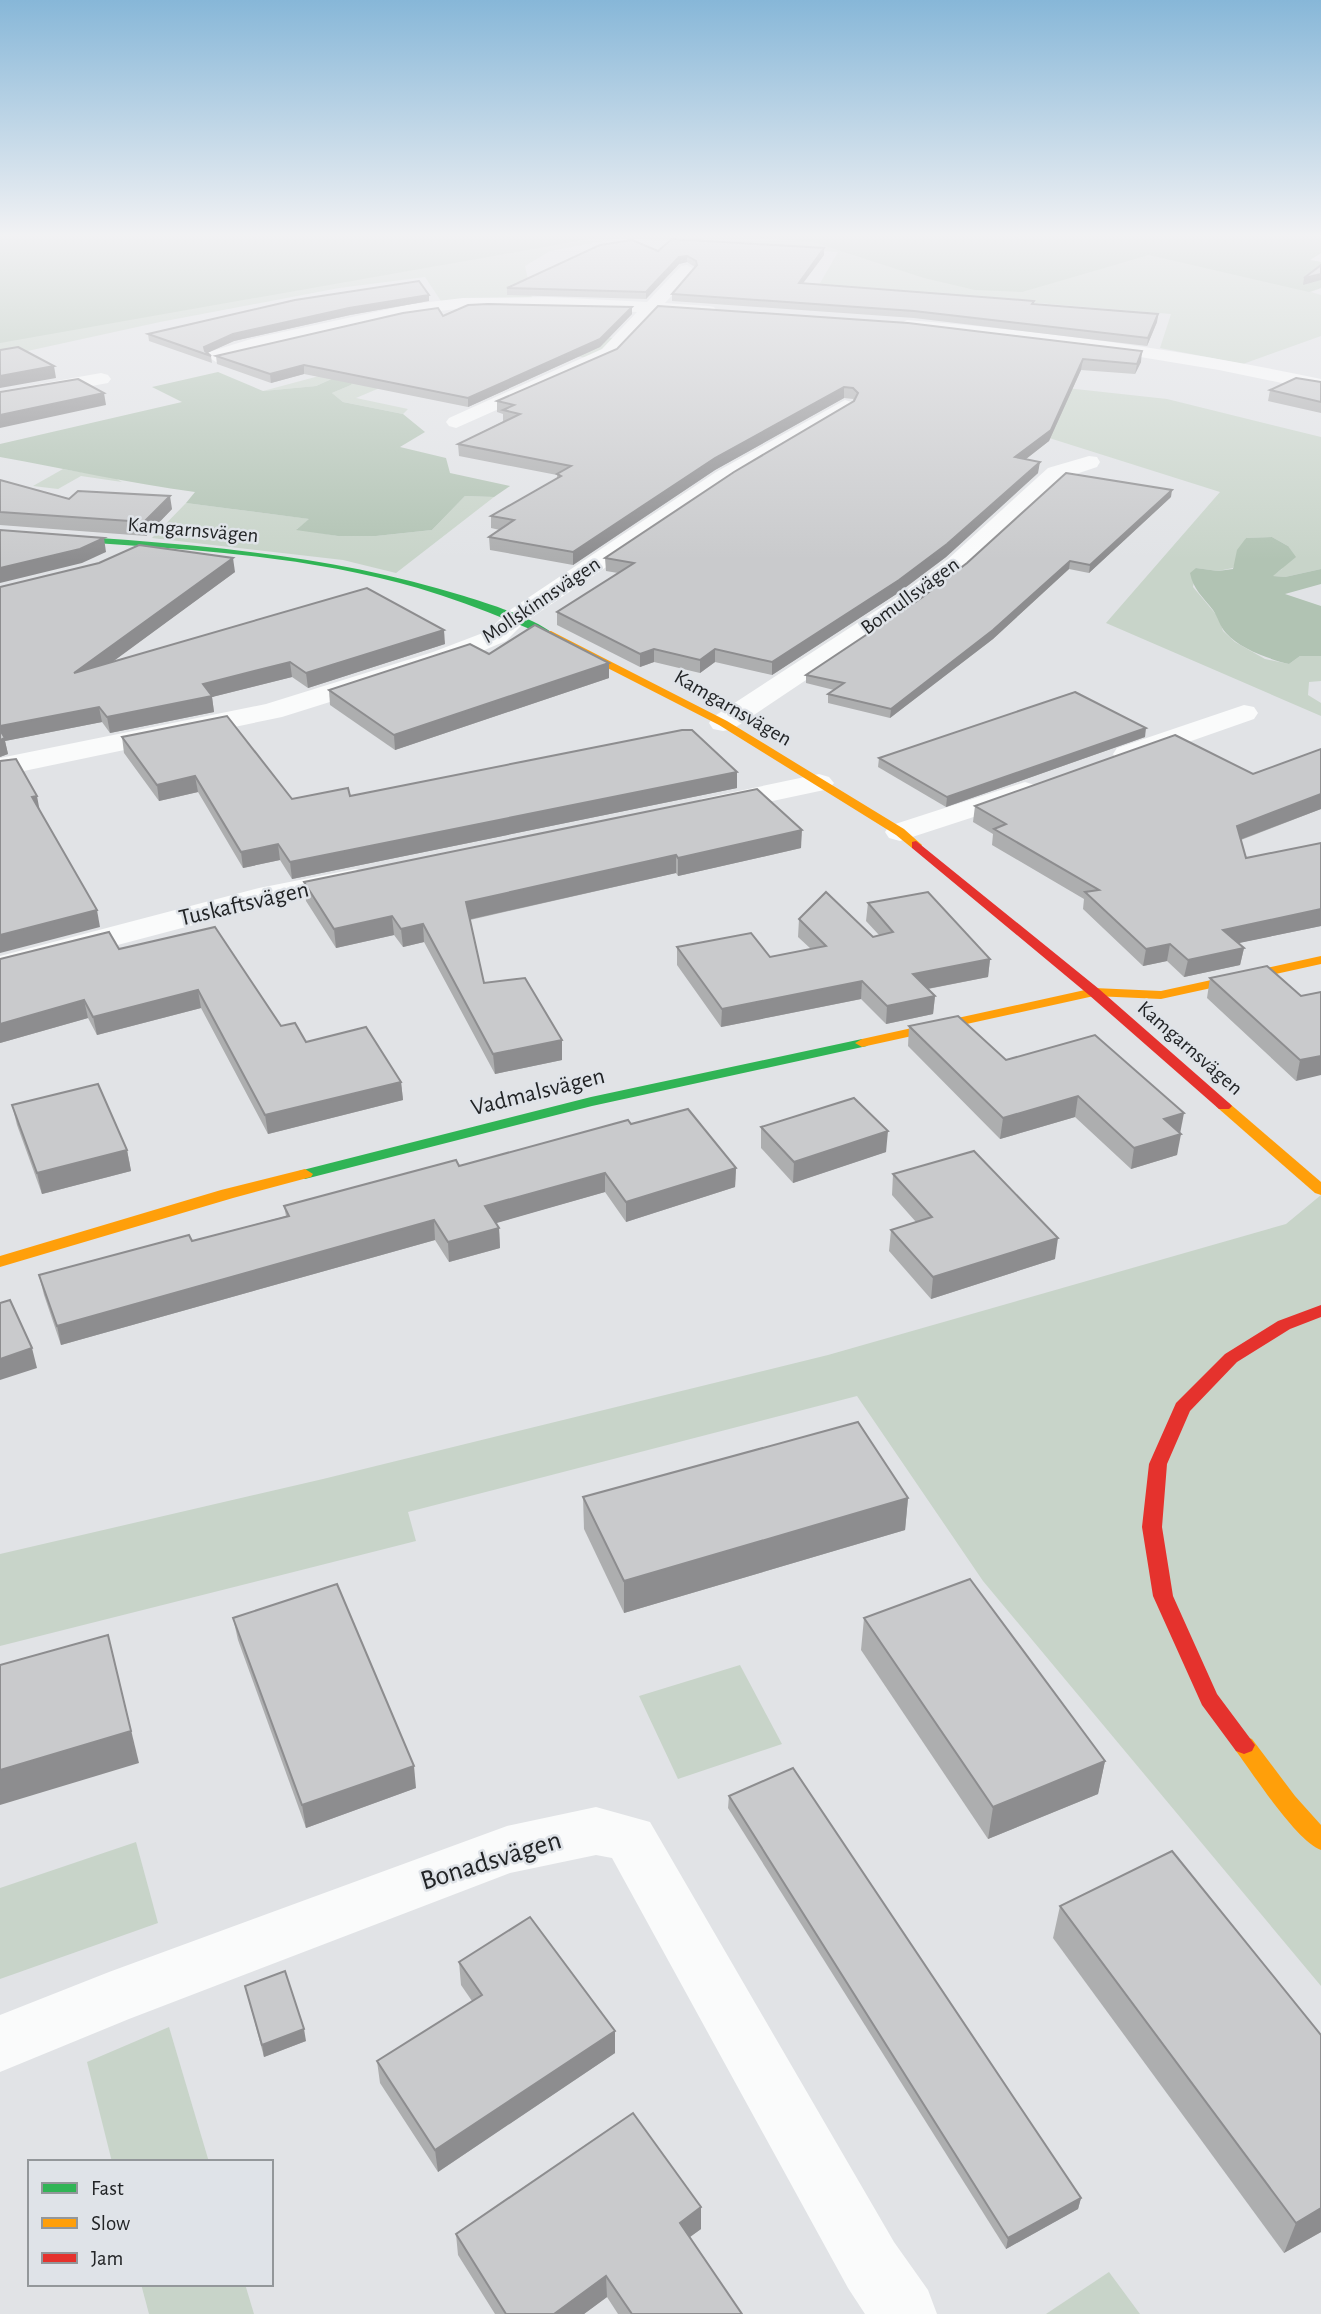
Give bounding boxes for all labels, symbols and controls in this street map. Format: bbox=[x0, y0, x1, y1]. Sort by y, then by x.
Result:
street label: Kamgarnsvägen bbox=[127, 514, 259, 546]
street label: Mollskinnsvägen bbox=[478, 553, 604, 647]
street label: Bomullsvägen bbox=[857, 553, 963, 639]
street label: Kamgarnsvägen bbox=[671, 666, 795, 750]
street label: Tuskaftsvägen bbox=[177, 877, 311, 931]
street label: Kamgarnsvägen bbox=[1134, 997, 1246, 1099]
street label: Vadmalsvägen bbox=[469, 1064, 607, 1120]
street label: Bonadsvägen bbox=[417, 1826, 565, 1896]
legend bbox=[28, 2160, 273, 2286]
text: Fast bbox=[91, 2178, 124, 2199]
text: Slow bbox=[91, 2213, 130, 2234]
text: Jam bbox=[91, 2248, 123, 2269]

